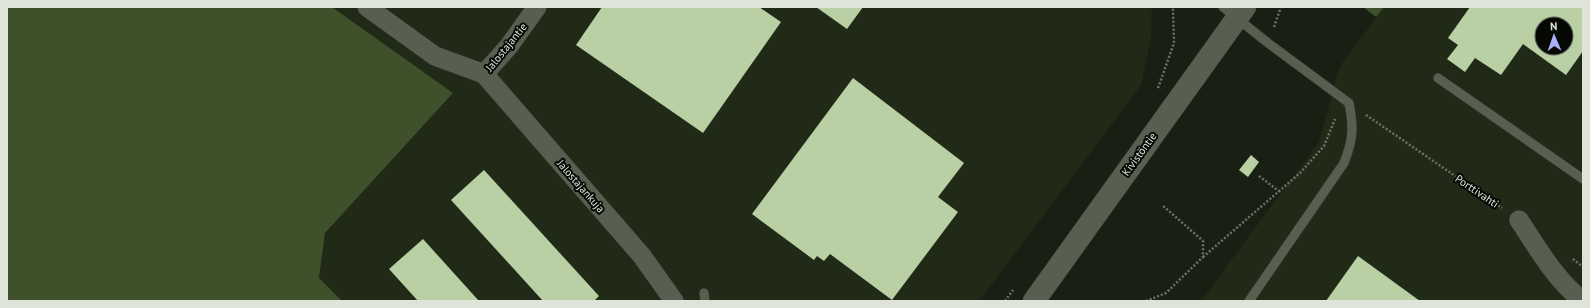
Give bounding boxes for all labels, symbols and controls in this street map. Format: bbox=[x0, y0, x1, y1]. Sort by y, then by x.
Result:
north arrow bbox=[1534, 16, 1574, 56]
text: N bbox=[1550, 19, 1558, 33]
street label: Jalostajantie bbox=[482, 20, 530, 75]
street label: Kivistöntie bbox=[1119, 129, 1160, 178]
street label: Jalostajankuja bbox=[554, 156, 608, 215]
street label: Porttivahti bbox=[1453, 171, 1502, 211]

